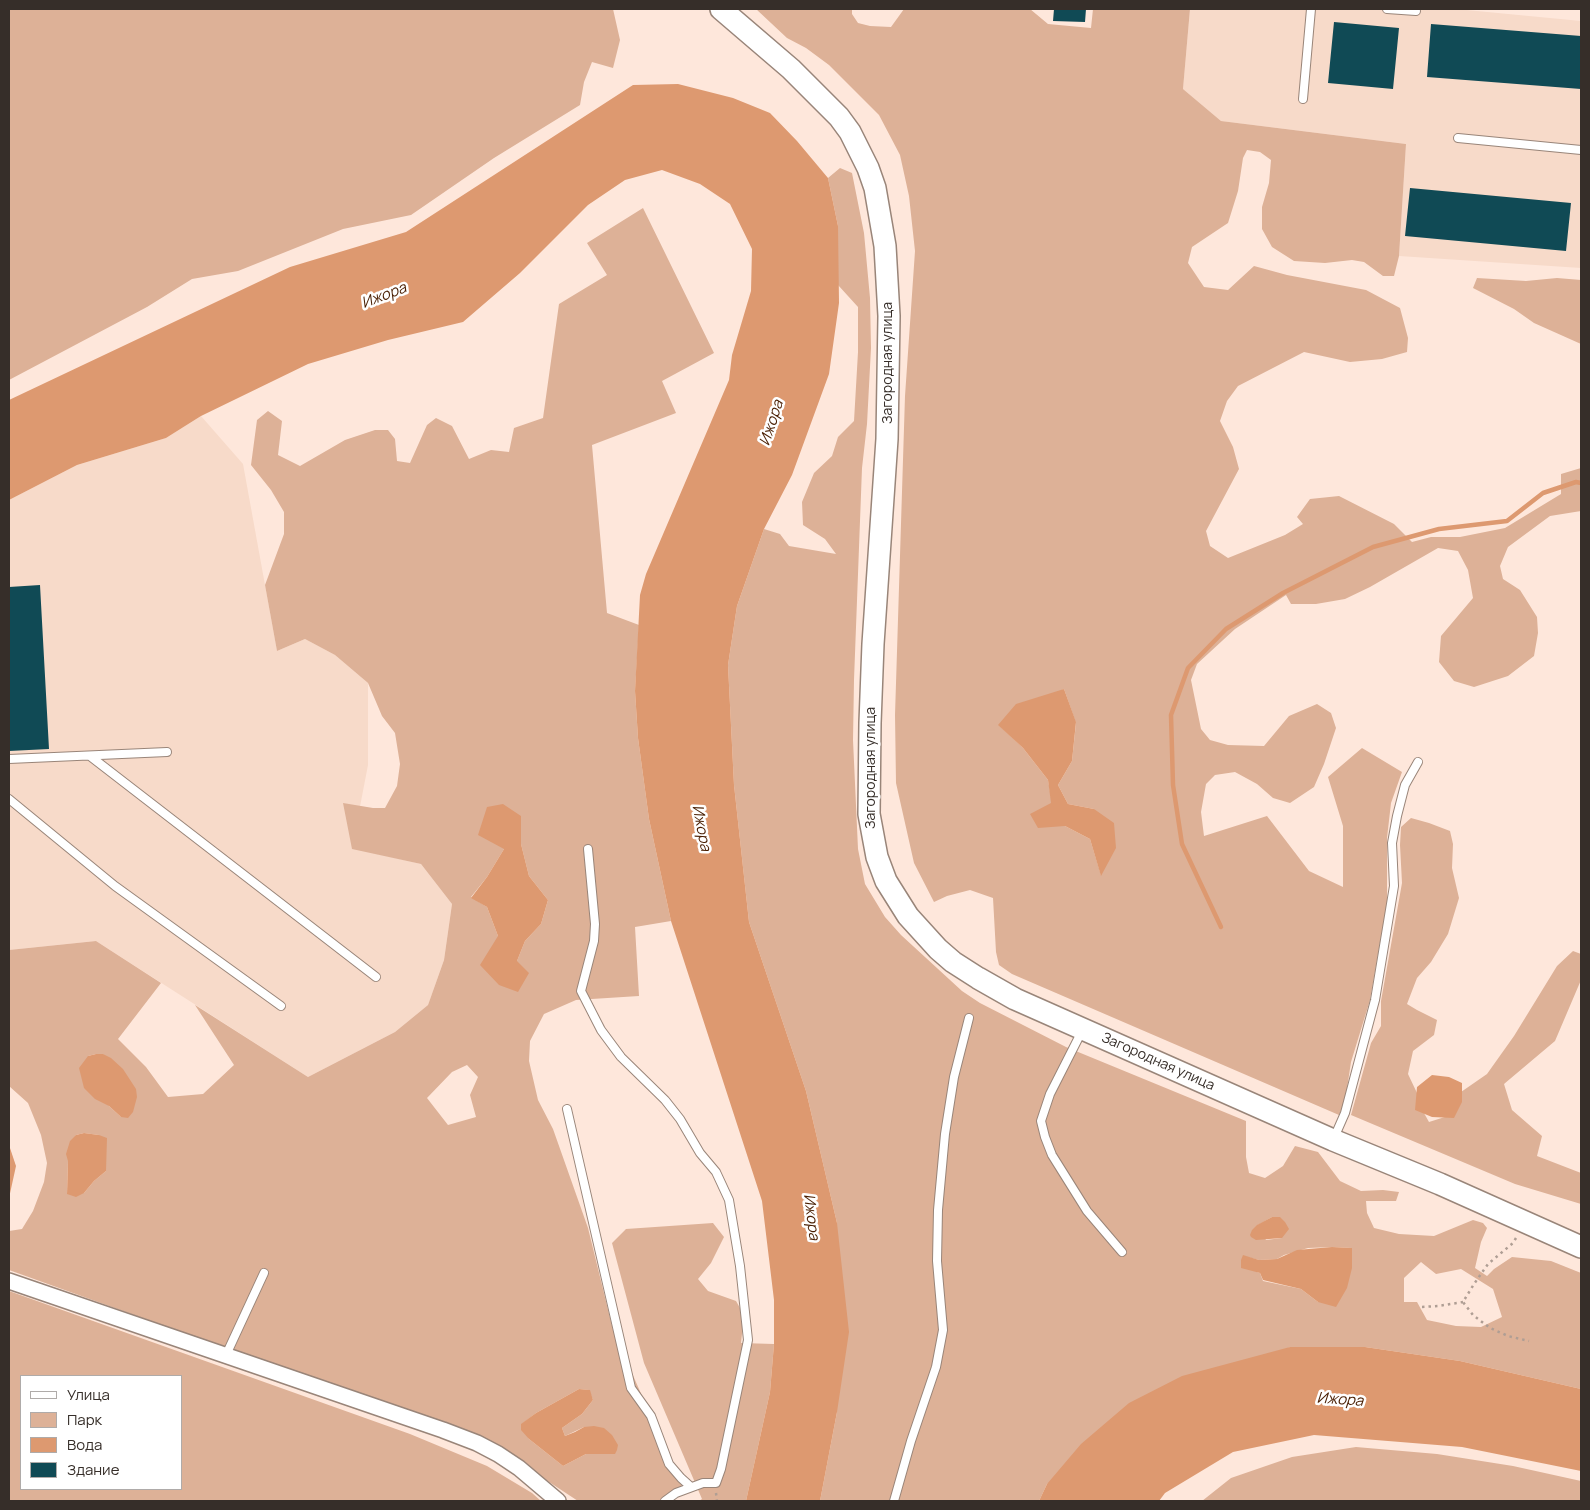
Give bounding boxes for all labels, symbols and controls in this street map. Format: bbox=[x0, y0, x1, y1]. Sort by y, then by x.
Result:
water label: Ижора bbox=[359, 279, 409, 313]
street label: Загородная улица bbox=[880, 302, 896, 424]
water label: Ижора bbox=[756, 398, 788, 448]
street label: Загородная улица bbox=[863, 707, 879, 829]
water label: Ижора bbox=[688, 803, 714, 853]
street label: Загородная улица bbox=[1099, 1030, 1217, 1094]
water label: Ижора bbox=[799, 1193, 823, 1241]
legend bbox=[20, 1375, 182, 1490]
text: Улица bbox=[67, 1384, 110, 1405]
water label: Ижора bbox=[1316, 1389, 1364, 1411]
text: Парк bbox=[67, 1409, 102, 1430]
text: Вода bbox=[67, 1434, 102, 1455]
text: Здание bbox=[67, 1459, 119, 1480]

